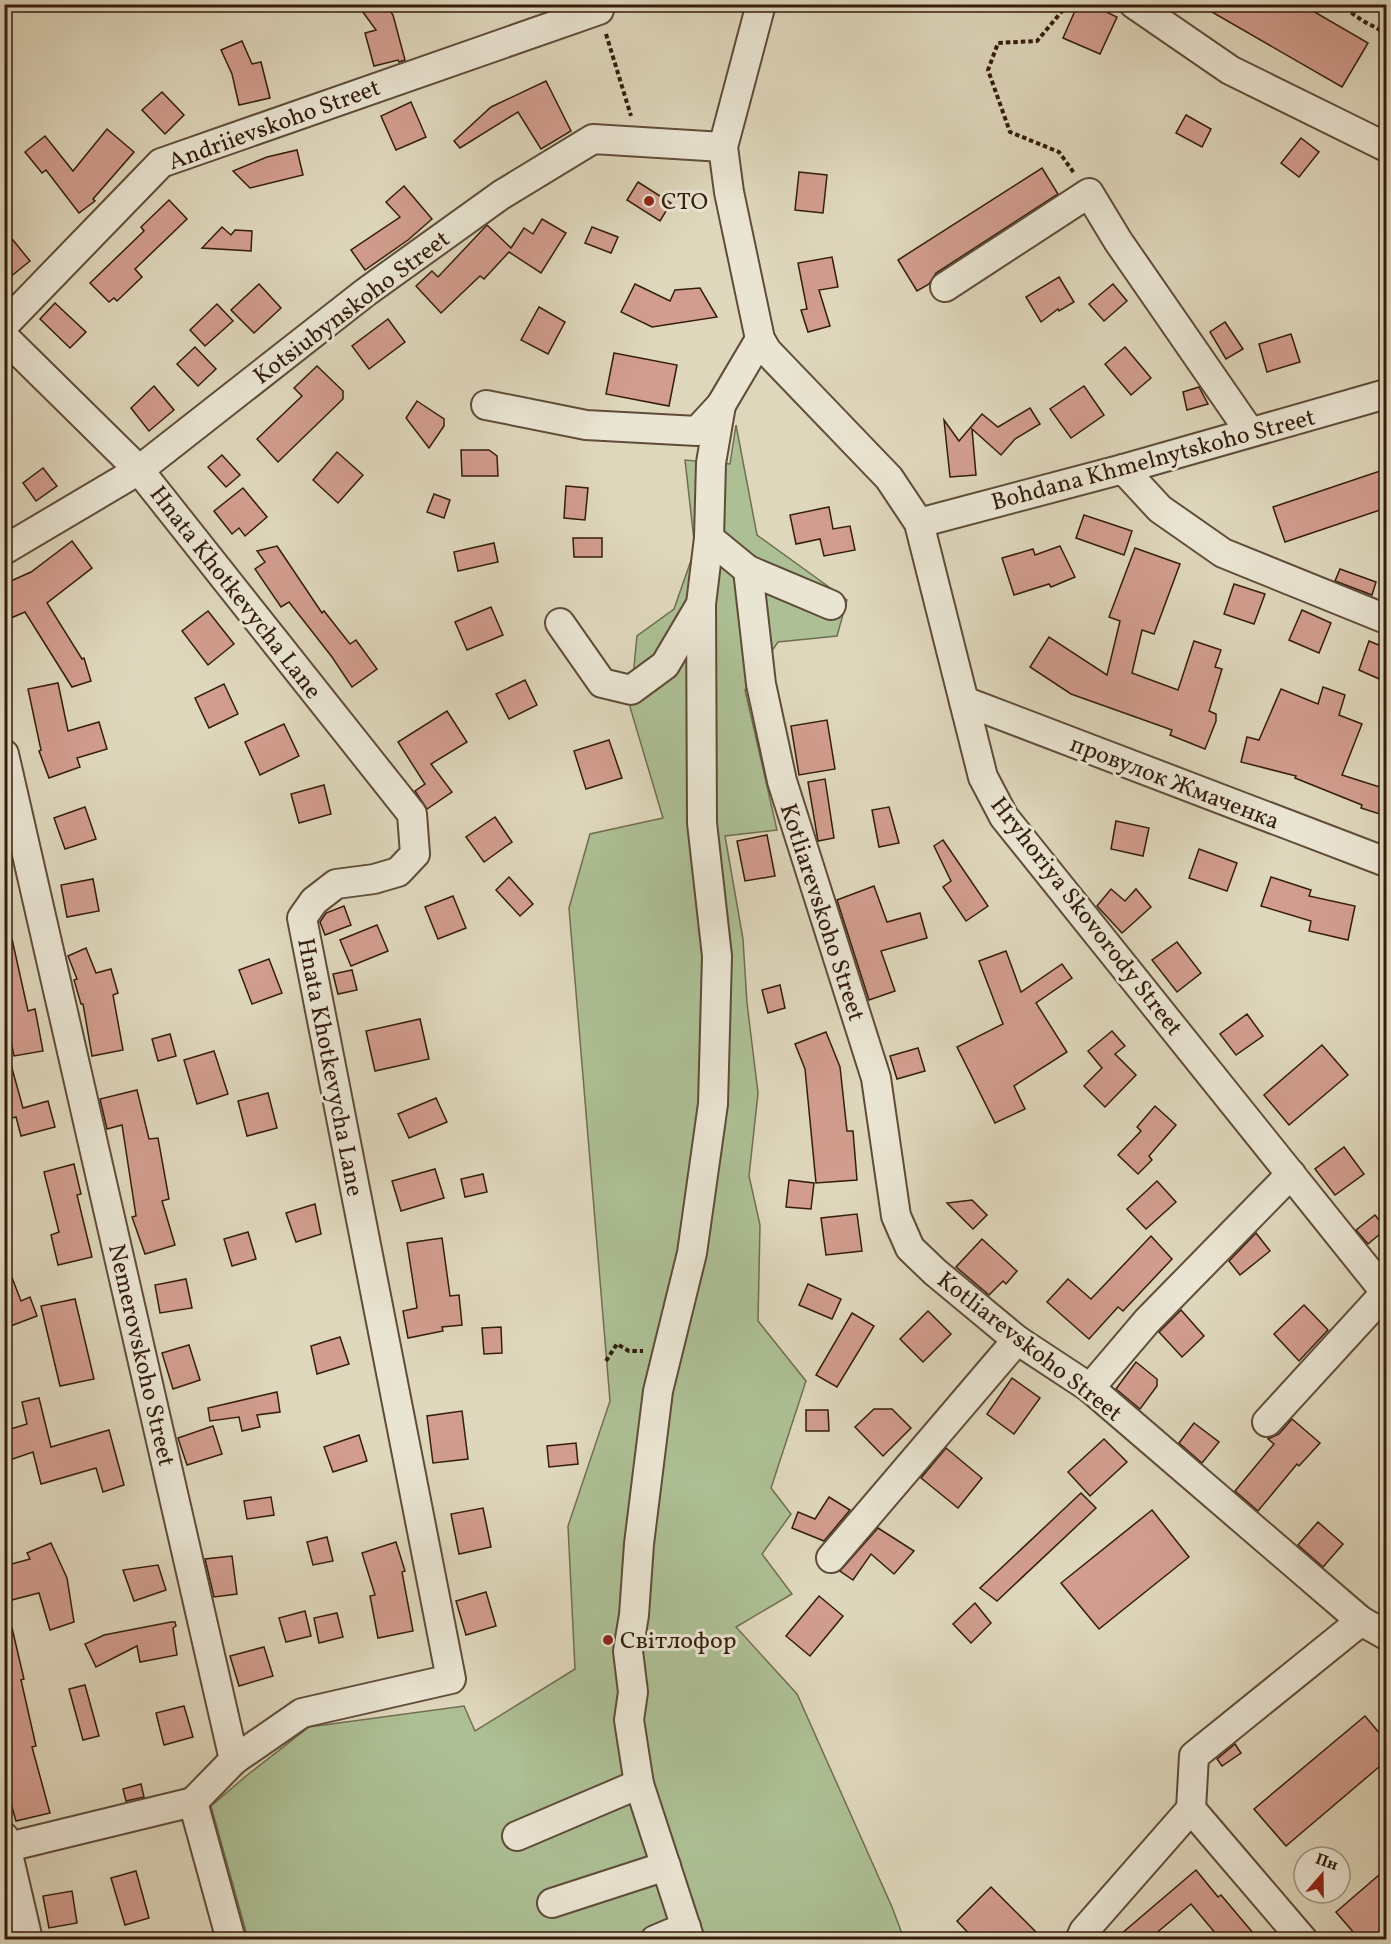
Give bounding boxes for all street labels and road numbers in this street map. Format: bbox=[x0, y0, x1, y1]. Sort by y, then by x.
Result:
street label: Andriievskoho Street bbox=[164, 72, 385, 180]
street label: Kotsiubynskoho Street bbox=[247, 223, 457, 394]
street label: Bohdana Khmelnytskoho Street bbox=[988, 401, 1319, 521]
street label: Hnata Khotkevycha Lane bbox=[140, 479, 329, 707]
street label: провулок Жмаченка bbox=[1065, 728, 1284, 839]
street label: Hryhoriya Skovorody Street bbox=[981, 790, 1190, 1044]
street label: Kotliarevskoho Street bbox=[770, 799, 872, 1026]
street label: Hnata Khotkevycha Lane bbox=[287, 935, 371, 1199]
street label: Nemerovskoho Street bbox=[98, 1241, 182, 1470]
street label: Kotliarevskoho Street bbox=[929, 1264, 1129, 1431]

